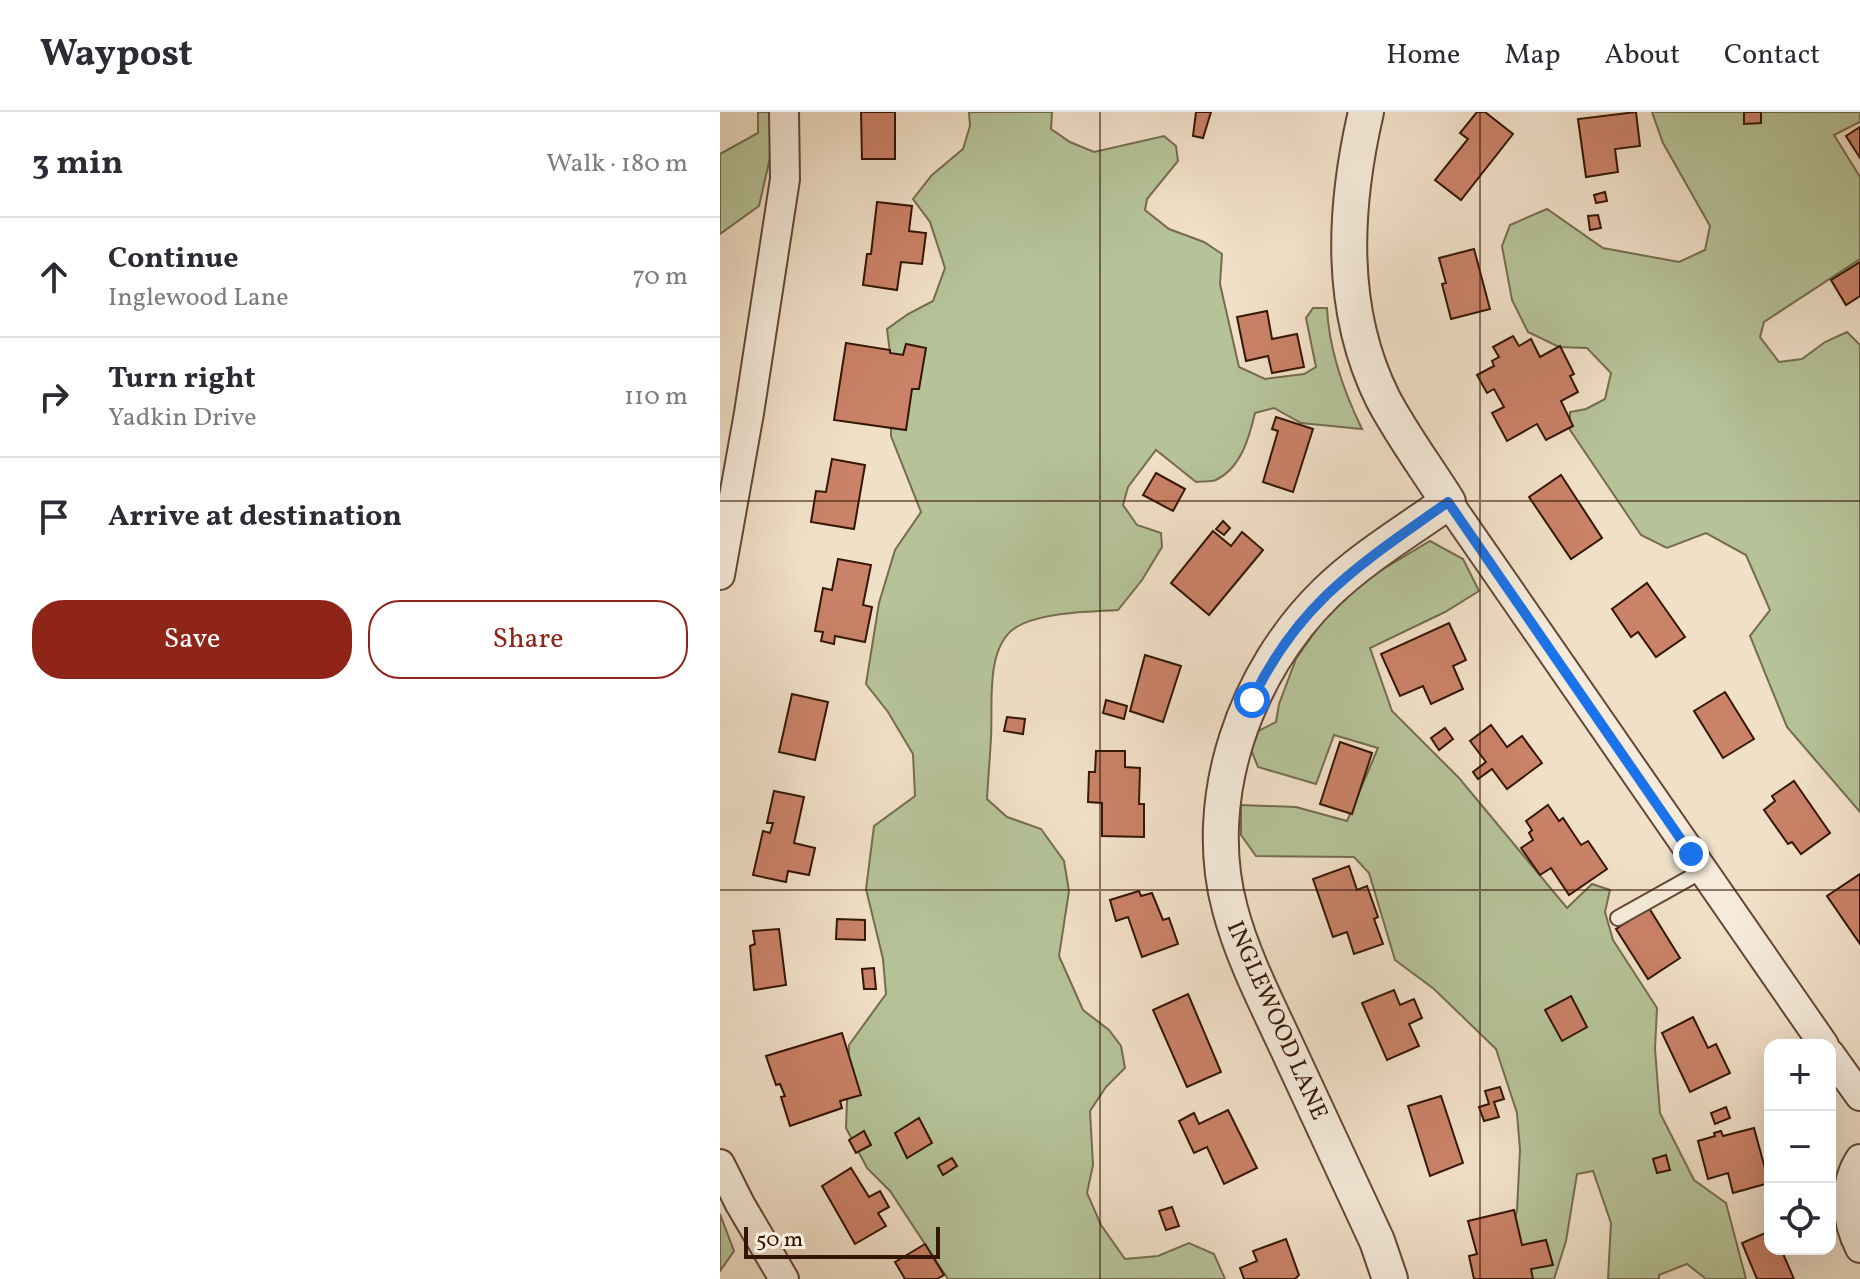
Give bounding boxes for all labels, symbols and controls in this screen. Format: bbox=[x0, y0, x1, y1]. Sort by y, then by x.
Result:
text: Waypost bbox=[40, 29, 193, 82]
text: Home bbox=[1386, 36, 1460, 75]
text: Map bbox=[1504, 36, 1560, 75]
text: About bbox=[1604, 36, 1680, 75]
text: Contact bbox=[1724, 36, 1820, 75]
text: 3 min bbox=[32, 141, 123, 188]
text: Walk · 180 m bbox=[546, 146, 688, 182]
text: Continue bbox=[108, 238, 239, 280]
icon: ahead bbox=[32, 255, 76, 299]
text: 70 m bbox=[633, 259, 688, 295]
text: Inglewood Lane bbox=[108, 280, 289, 316]
text: Turn right bbox=[108, 358, 256, 400]
icon: right bbox=[32, 375, 76, 419]
text: 110 m bbox=[624, 379, 688, 415]
text: Yadkin Drive bbox=[108, 400, 257, 436]
icon: arrive bbox=[32, 495, 76, 539]
text: Arrive at destination bbox=[108, 496, 402, 538]
button: Save bbox=[32, 600, 352, 679]
button: Share bbox=[368, 600, 688, 679]
route start bbox=[1234, 682, 1270, 718]
route end bbox=[1673, 836, 1709, 872]
street label: INGLEWOOD LANE bbox=[1217, 916, 1335, 1126]
map controls bbox=[1764, 1039, 1836, 1255]
button: + bbox=[1764, 1039, 1836, 1111]
button: − bbox=[1764, 1111, 1836, 1183]
button: locate bbox=[1764, 1183, 1836, 1255]
scale bar bbox=[744, 1223, 940, 1259]
text: 50 m bbox=[756, 1225, 803, 1256]

